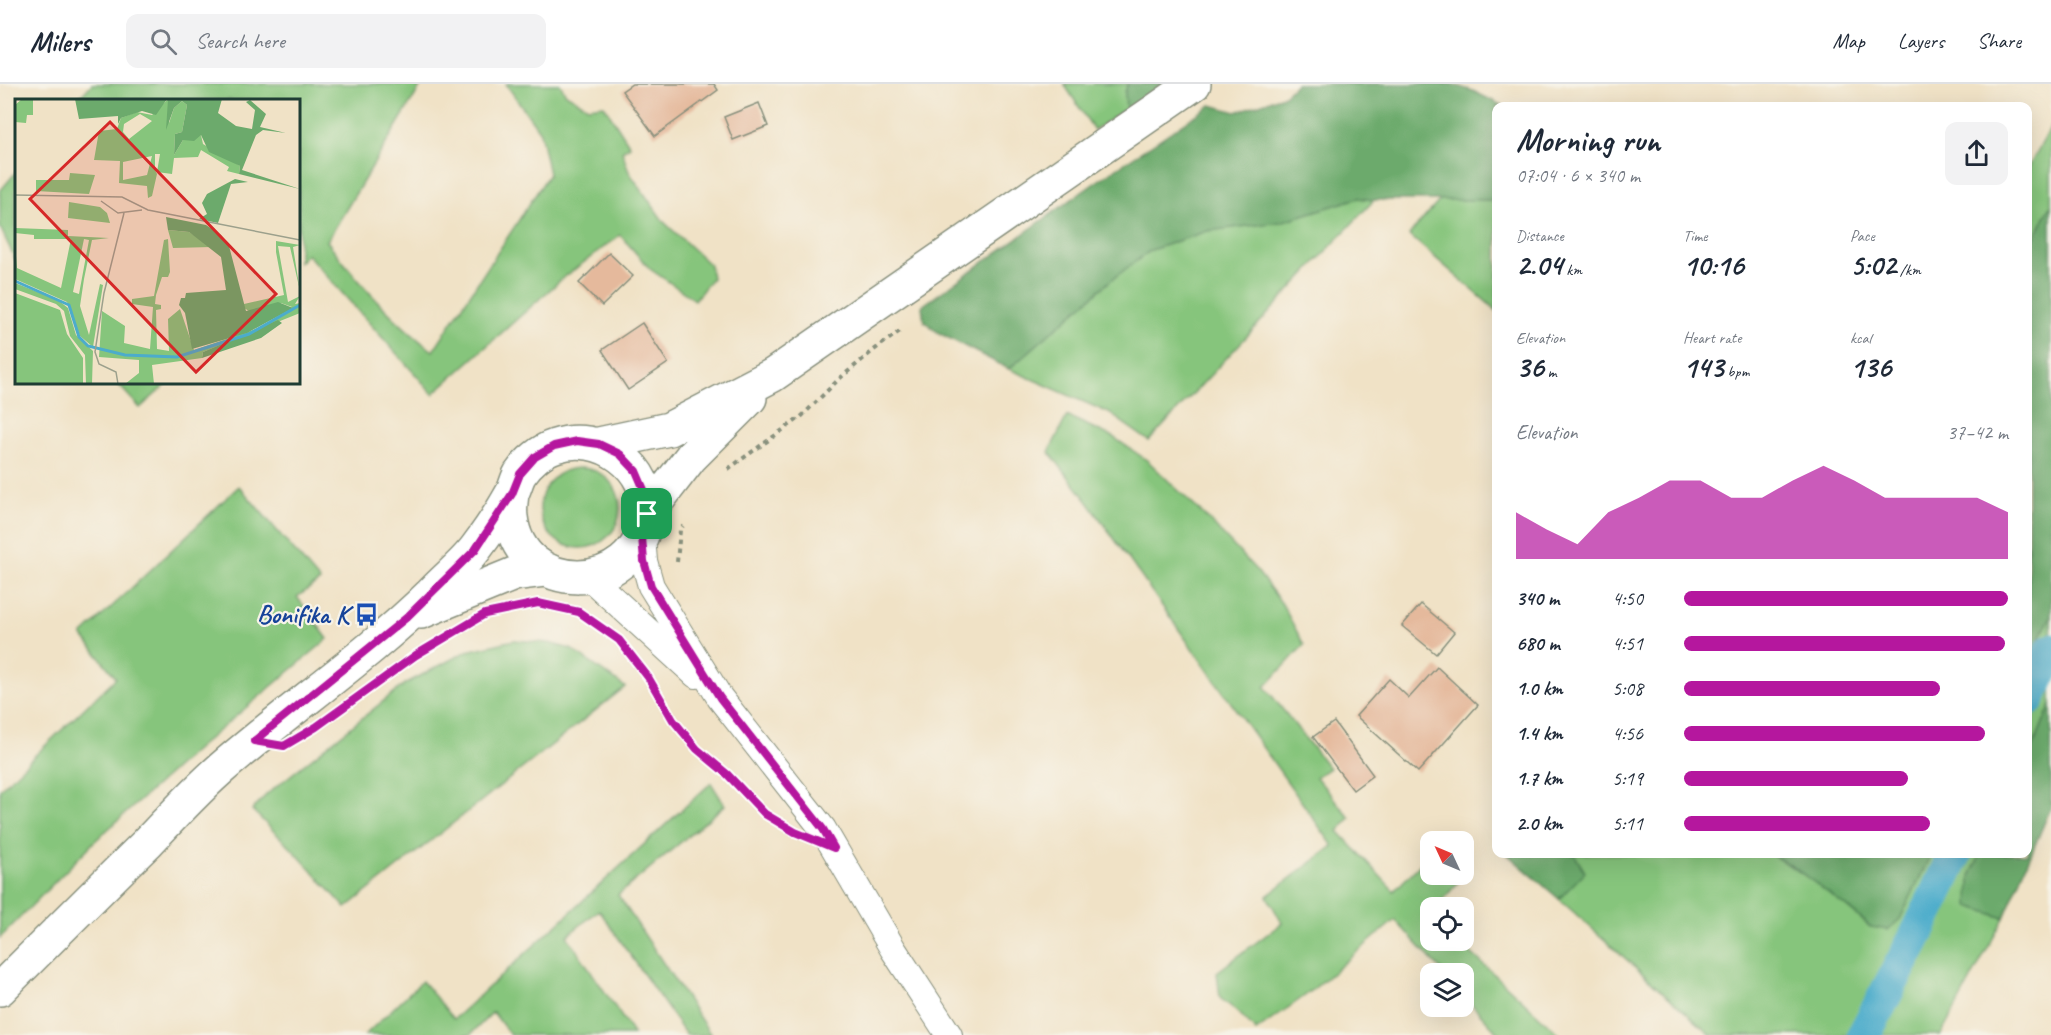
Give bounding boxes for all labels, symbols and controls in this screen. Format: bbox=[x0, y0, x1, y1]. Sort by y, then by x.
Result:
search box bbox=[126, 14, 546, 68]
text: Milers bbox=[30, 24, 90, 59]
icon: search bbox=[147, 25, 180, 58]
text: Search here bbox=[195, 27, 285, 55]
text: Map bbox=[1832, 28, 1865, 54]
text: Layers bbox=[1898, 28, 1944, 54]
text: Share bbox=[1977, 28, 2021, 54]
inset map bbox=[15, 99, 300, 384]
text: Morning run bbox=[1516, 119, 1660, 161]
button: share bbox=[1945, 122, 2008, 185]
text: 07:04 · 6 × 340 m bbox=[1516, 163, 1640, 188]
text: Distance bbox=[1516, 226, 1564, 246]
text: Time bbox=[1683, 226, 1707, 246]
text: Pace bbox=[1850, 226, 1875, 246]
text: 2.04 bbox=[1516, 246, 1562, 284]
text: 10:16 bbox=[1683, 246, 1744, 284]
text: 5:02 bbox=[1850, 246, 1896, 284]
text: km bbox=[1562, 260, 1582, 280]
text: /km bbox=[1896, 260, 1921, 280]
text: Elevation bbox=[1516, 328, 1565, 348]
text: Heart rate bbox=[1683, 328, 1741, 348]
text: kcal bbox=[1850, 328, 1871, 348]
text: 36 bbox=[1516, 348, 1544, 386]
text: 143 bbox=[1683, 348, 1724, 386]
text: 136 bbox=[1850, 348, 1891, 386]
text: m bbox=[1544, 362, 1556, 382]
text: bpm bbox=[1724, 362, 1749, 382]
text: Elevation bbox=[1516, 420, 1578, 445]
text: 37–42 m bbox=[1947, 420, 2008, 445]
pin bbox=[621, 488, 672, 539]
icon: arrive bbox=[630, 497, 663, 530]
text: 340 m bbox=[1516, 586, 1559, 611]
text: 4:50 bbox=[1612, 586, 1643, 611]
place label: Bonifika K bbox=[257, 598, 355, 631]
bus stop icon: Bonifika K bbox=[354, 601, 380, 627]
text: 680 m bbox=[1516, 631, 1560, 656]
text: 4:51 bbox=[1612, 631, 1643, 656]
text: 1.0 km bbox=[1516, 676, 1563, 701]
text: 5:08 bbox=[1612, 676, 1643, 701]
text: 1.4 km bbox=[1516, 721, 1563, 746]
text: 4:56 bbox=[1612, 721, 1643, 746]
text: 1.7 km bbox=[1516, 766, 1562, 791]
text: 5:19 bbox=[1612, 766, 1643, 791]
text: 2.0 km bbox=[1516, 811, 1563, 836]
text: 5:11 bbox=[1612, 811, 1643, 836]
north arrow bbox=[1420, 831, 1474, 885]
map controls bbox=[1420, 831, 1474, 1017]
button: locate bbox=[1420, 897, 1474, 951]
button: layers bbox=[1420, 963, 1474, 1017]

